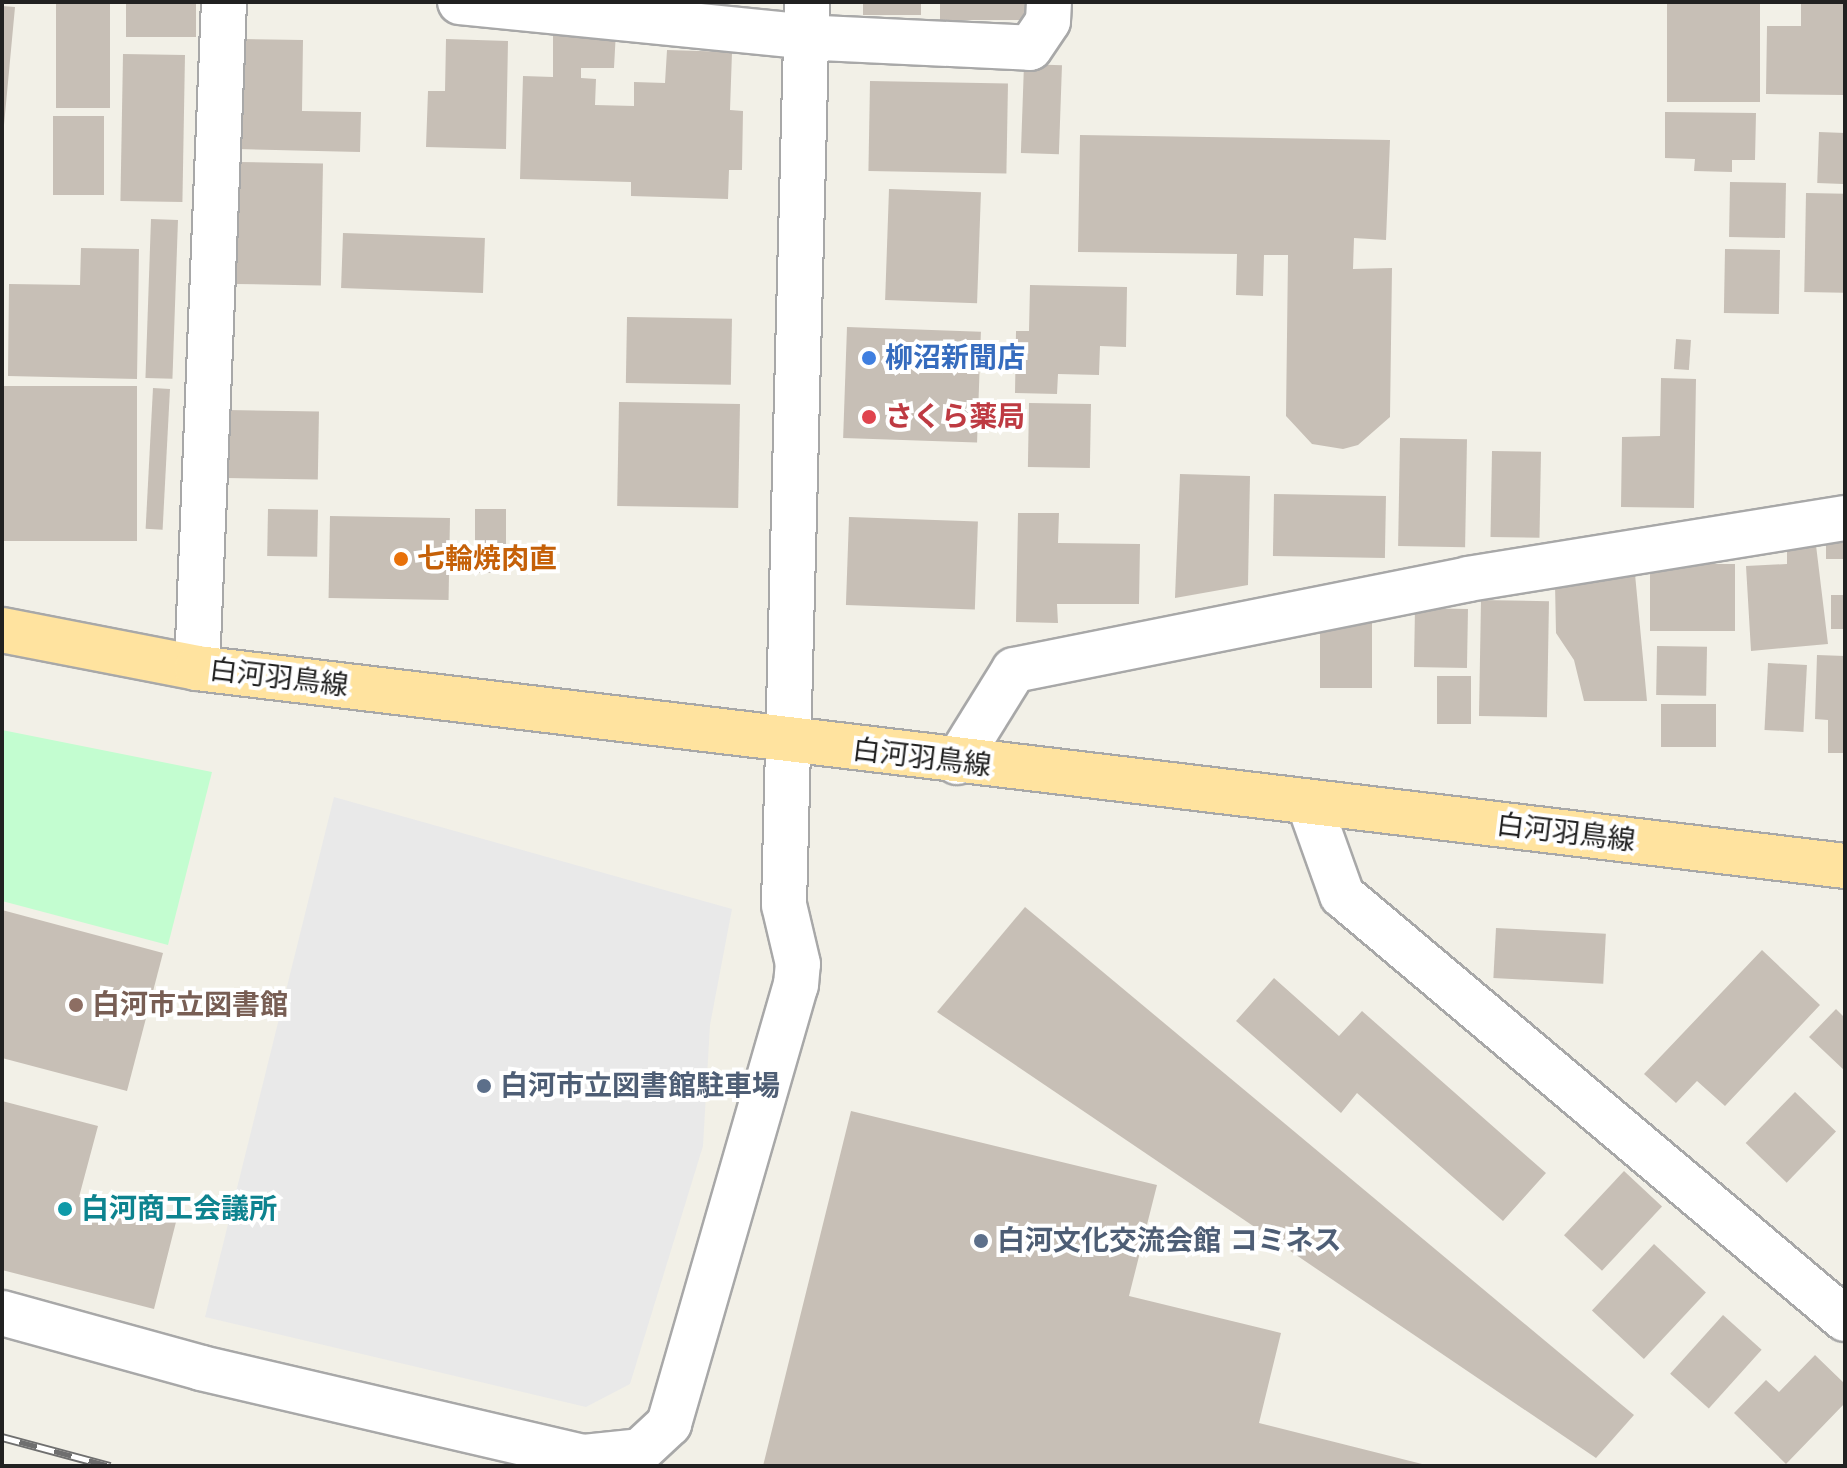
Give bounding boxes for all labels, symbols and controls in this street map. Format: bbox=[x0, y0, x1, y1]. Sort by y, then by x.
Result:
place label: 柳沼新聞店 bbox=[885, 341, 1025, 375]
marker: 柳沼新聞店 bbox=[860, 349, 878, 367]
place label: さくら薬局 bbox=[885, 400, 1025, 434]
marker: さくら薬局 bbox=[860, 408, 878, 426]
place label: 七輪焼肉直 bbox=[417, 542, 557, 576]
marker: 七輪焼肉直 bbox=[392, 550, 410, 568]
street label: 白河羽鳥線 bbox=[207, 653, 351, 703]
street label: 白河羽鳥線 bbox=[850, 733, 994, 783]
street label: 白河羽鳥線 bbox=[1494, 808, 1638, 858]
place label: 白河市立図書館 bbox=[92, 988, 288, 1022]
marker: 白河市立図書館 bbox=[67, 996, 85, 1014]
place label: 白河市立図書館駐車場 bbox=[500, 1069, 780, 1103]
marker: 白河市立図書館駐車場 bbox=[475, 1077, 493, 1095]
place label: 白河商工会議所 bbox=[81, 1192, 277, 1226]
marker: 白河商工会議所 bbox=[56, 1200, 74, 1218]
place label: 白河文化交流会館 コミネス bbox=[997, 1224, 1341, 1258]
marker: 白河文化交流会館 コミネス bbox=[972, 1232, 990, 1250]

